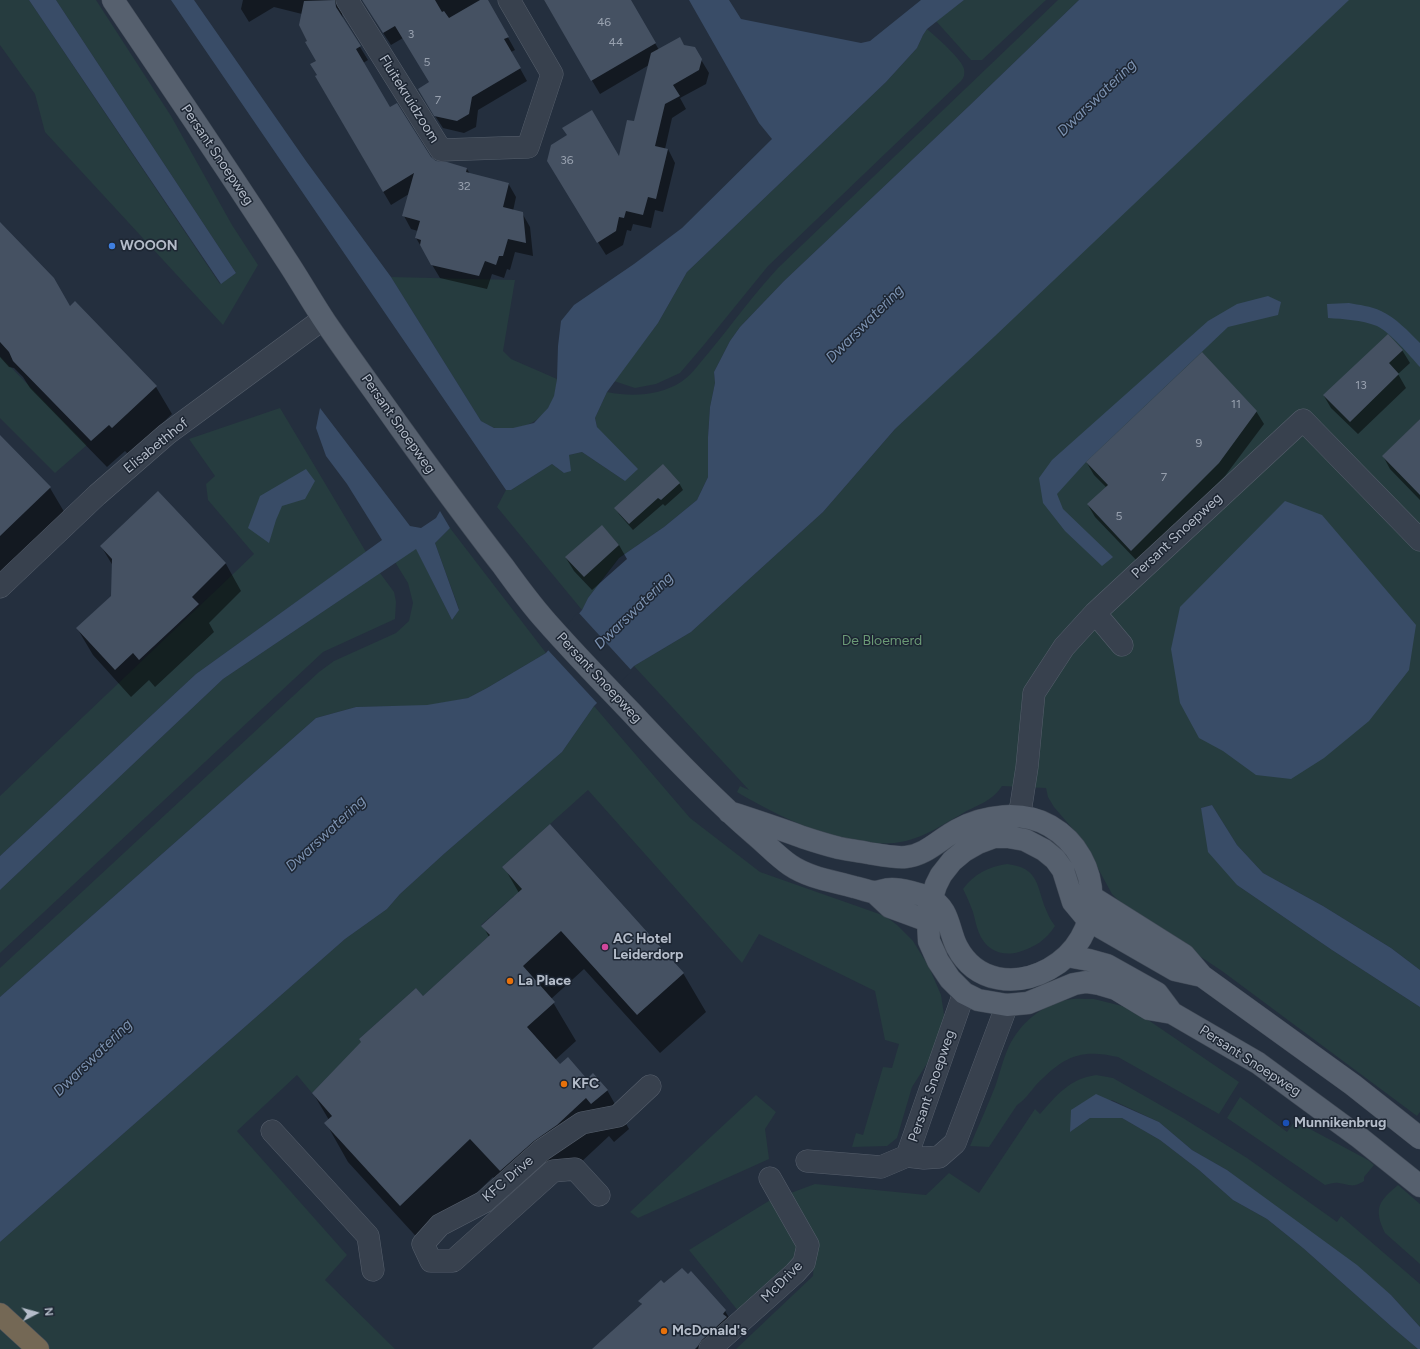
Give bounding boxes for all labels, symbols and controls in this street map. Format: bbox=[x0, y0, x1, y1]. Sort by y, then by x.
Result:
house number: 46 bbox=[597, 15, 611, 29]
house number: 3 bbox=[408, 27, 414, 41]
house number: 44 bbox=[609, 35, 623, 49]
street label: Fluitekruidzoom bbox=[375, 52, 443, 146]
house number: 5 bbox=[424, 55, 430, 69]
water label: Dwarswatering bbox=[1054, 56, 1140, 140]
house number: 7 bbox=[435, 93, 441, 107]
street label: Persant Snoepweg bbox=[177, 102, 257, 208]
house number: 36 bbox=[560, 153, 574, 167]
house number: 32 bbox=[457, 179, 471, 193]
place label: WOOON bbox=[120, 238, 178, 254]
marker: WOOON bbox=[107, 241, 117, 251]
water label: Dwarswatering bbox=[822, 281, 908, 367]
street label: Persant Snoepweg bbox=[357, 371, 439, 477]
house number: 13 bbox=[1355, 378, 1367, 392]
house number: 11 bbox=[1231, 397, 1241, 411]
street label: Elisabethhof bbox=[120, 415, 192, 477]
house number: 9 bbox=[1196, 436, 1202, 450]
house number: 7 bbox=[1161, 470, 1167, 484]
street label: Persant Snoepweg bbox=[1128, 490, 1226, 582]
house number: 5 bbox=[1116, 509, 1122, 523]
water label: Dwarswatering bbox=[591, 569, 677, 653]
street label: Persant Snoepweg bbox=[553, 629, 645, 727]
park label: De Bloemerd bbox=[842, 633, 922, 649]
water label: Dwarswatering bbox=[282, 792, 370, 876]
place label: AC Hotel Leiderdorp bbox=[613, 931, 684, 964]
marker: AC Hotel Leiderdorp bbox=[600, 942, 610, 952]
place label: La Place bbox=[518, 973, 571, 989]
marker: La Place bbox=[505, 976, 515, 986]
water label: Dwarswatering bbox=[50, 1016, 136, 1100]
street label: Persant Snoepweg bbox=[1196, 1022, 1304, 1100]
street label: Persant Snoepweg bbox=[905, 1028, 959, 1144]
place label: KFC bbox=[572, 1076, 599, 1092]
marker: KFC bbox=[559, 1079, 569, 1089]
place label: Munnikenbrug bbox=[1294, 1115, 1386, 1131]
marker: Munnikenbrug bbox=[1281, 1118, 1291, 1128]
street label: KFC Drive bbox=[479, 1152, 537, 1206]
street label: McDrive bbox=[758, 1258, 806, 1306]
north arrow bbox=[16, 1293, 56, 1333]
text: N bbox=[42, 1307, 55, 1317]
place label: McDonald's bbox=[672, 1323, 747, 1339]
marker: McDonald's bbox=[659, 1326, 669, 1336]

